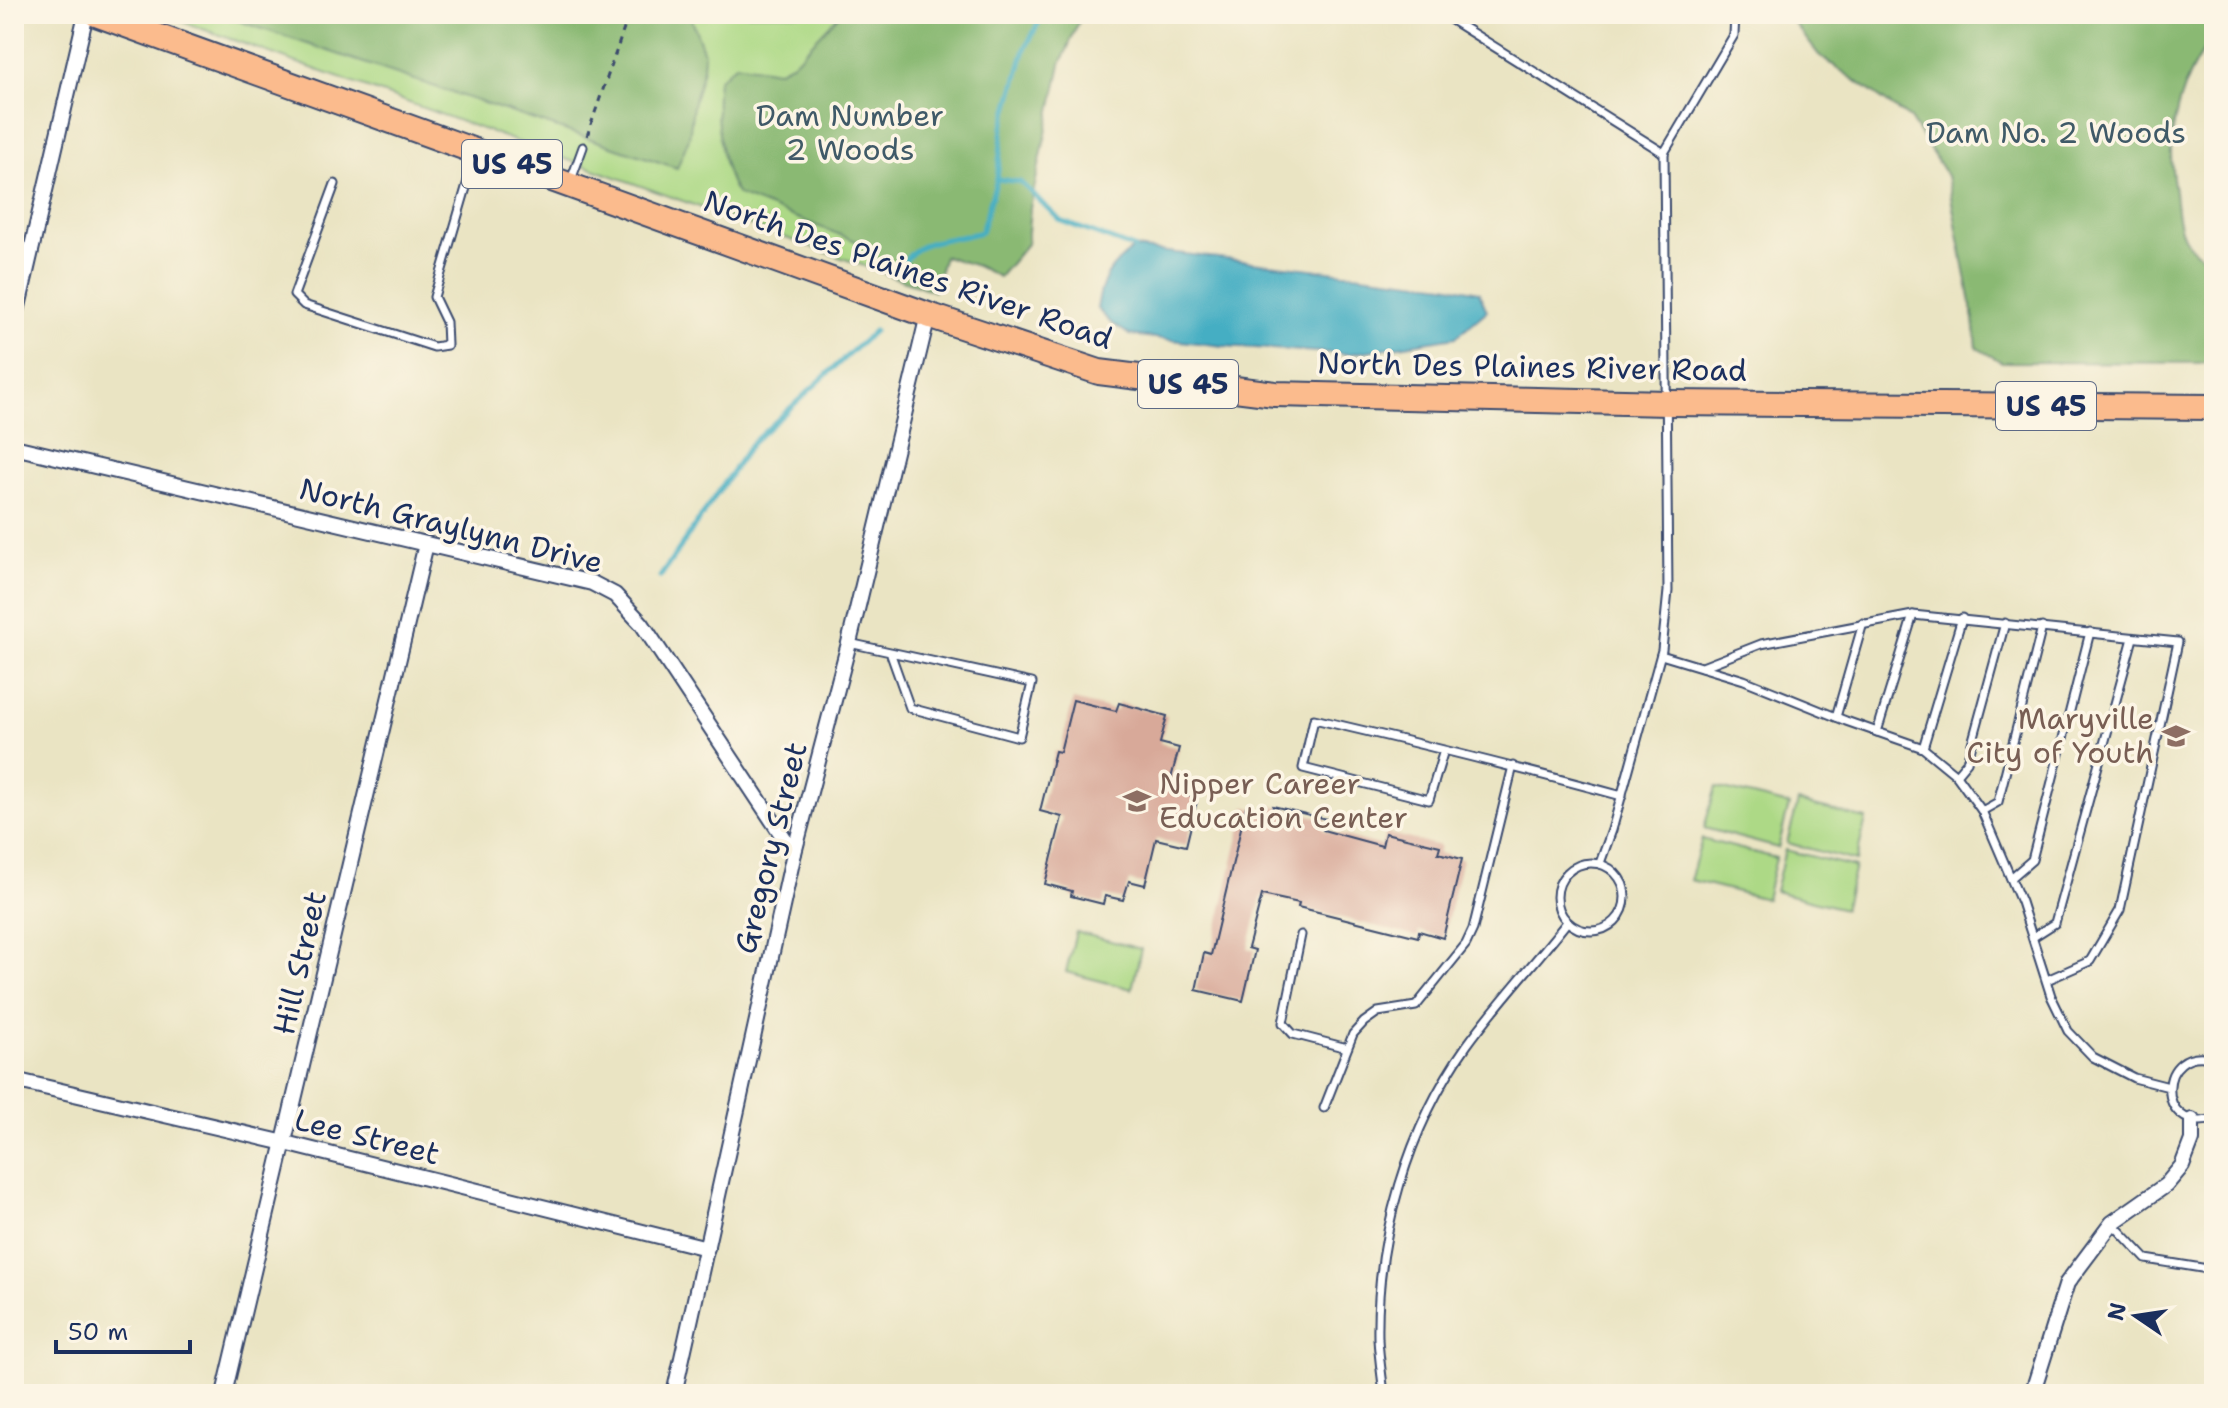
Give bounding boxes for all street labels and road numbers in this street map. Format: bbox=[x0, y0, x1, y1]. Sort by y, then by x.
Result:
road number: US 45 bbox=[462, 140, 562, 188]
street label: North Des Plaines River Road bbox=[698, 180, 1118, 359]
street label: North Des Plaines River Road bbox=[1317, 342, 1747, 391]
road number: US 45 bbox=[1138, 360, 1238, 408]
road number: US 45 bbox=[1996, 382, 2096, 430]
street label: North Graylynn Drive bbox=[295, 468, 607, 583]
street label: Gregory Street bbox=[724, 738, 817, 958]
street label: Hill Street bbox=[263, 887, 336, 1039]
street label: Lee Street bbox=[290, 1099, 444, 1174]

